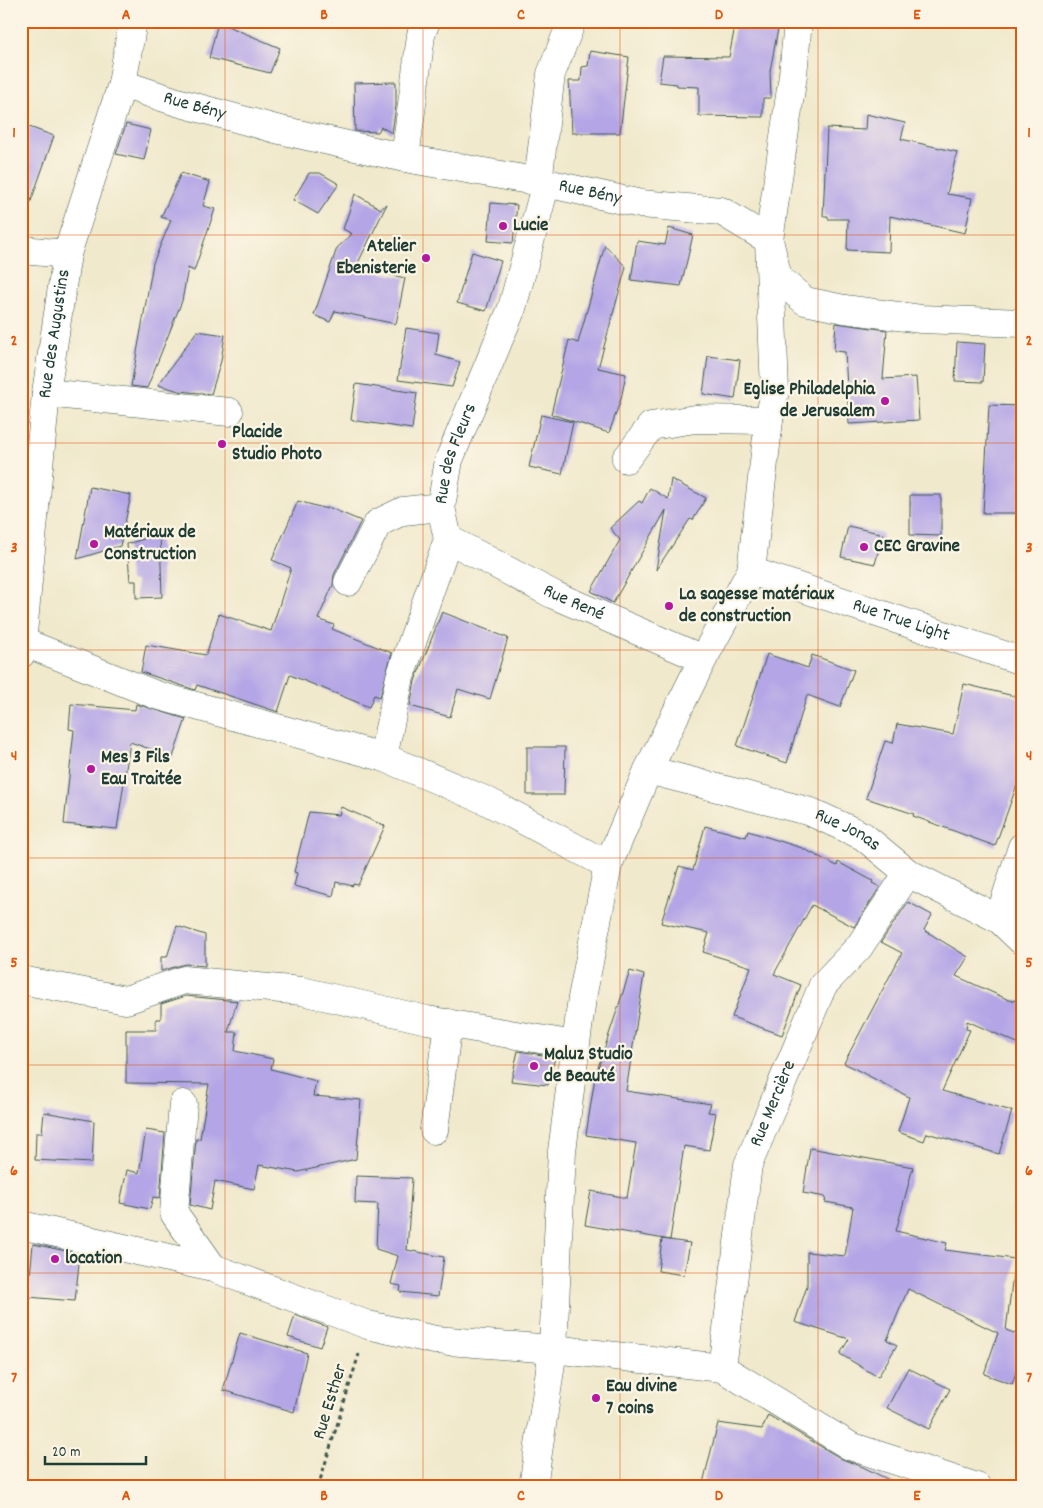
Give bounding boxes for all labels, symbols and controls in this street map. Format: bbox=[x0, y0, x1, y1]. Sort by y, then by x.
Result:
text: A bbox=[122, 4, 131, 27]
text: B bbox=[320, 4, 328, 27]
text: C bbox=[517, 4, 525, 27]
text: D bbox=[715, 4, 724, 27]
text: E bbox=[913, 4, 921, 27]
street label: Rue Bény bbox=[160, 85, 229, 128]
text: 1 bbox=[12, 122, 16, 145]
text: 1 bbox=[1027, 122, 1031, 145]
street label: Rue Bény bbox=[556, 173, 624, 213]
place label: Lucie bbox=[513, 213, 548, 240]
marker: Lucie bbox=[497, 220, 509, 232]
place label: Atelier Ebenisterie bbox=[336, 234, 417, 283]
marker: Atelier Ebenisterie bbox=[420, 252, 432, 264]
street label: Rue des Augustins bbox=[32, 267, 78, 400]
text: 2 bbox=[11, 330, 18, 353]
text: 2 bbox=[1026, 330, 1033, 353]
place label: Eglise Philadelphia de Jerusalem bbox=[743, 377, 876, 426]
marker: Eglise Philadelphia de Jerusalem bbox=[879, 395, 891, 407]
street label: Rue des Fleurs bbox=[428, 399, 484, 506]
place label: Placide Studio Photo bbox=[232, 420, 323, 469]
marker: Placide Studio Photo bbox=[216, 438, 228, 450]
place label: Matériaux de Construction bbox=[104, 520, 196, 569]
place label: CEC Gravine bbox=[874, 534, 960, 561]
text: 3 bbox=[10, 537, 18, 560]
text: 3 bbox=[1025, 537, 1033, 560]
marker: Matériaux de Construction bbox=[88, 538, 100, 550]
marker: CEC Gravine bbox=[858, 541, 870, 553]
street label: Rue René bbox=[538, 578, 609, 629]
place label: La sagesse matériaux de construction bbox=[679, 582, 835, 631]
street label: Rue True Light bbox=[849, 592, 953, 650]
marker: La sagesse matériaux de construction bbox=[663, 600, 675, 612]
text: 4 bbox=[11, 745, 17, 768]
place label: Mes 3 Fils Eau Traitée bbox=[101, 745, 182, 794]
text: 4 bbox=[1026, 745, 1032, 768]
marker: Mes 3 Fils Eau Traitée bbox=[85, 763, 97, 775]
street label: Rue Jonas bbox=[810, 802, 886, 859]
text: 5 bbox=[10, 952, 18, 975]
text: 5 bbox=[1025, 952, 1033, 975]
place label: Maluz Studio de Beauté bbox=[544, 1042, 633, 1091]
street label: Rue Mercière bbox=[743, 1056, 804, 1151]
marker: Maluz Studio de Beauté bbox=[528, 1060, 540, 1072]
text: 6 bbox=[10, 1160, 18, 1183]
text: 6 bbox=[1025, 1160, 1033, 1183]
place label: location bbox=[65, 1246, 122, 1273]
marker: location bbox=[49, 1253, 61, 1265]
street label: Rue Esther bbox=[307, 1361, 355, 1443]
text: 7 bbox=[11, 1367, 17, 1390]
text: 7 bbox=[1026, 1367, 1032, 1390]
place label: Eau divine 7 coins bbox=[606, 1374, 677, 1423]
marker: Eau divine 7 coins bbox=[590, 1392, 602, 1404]
scale bar bbox=[45, 1433, 146, 1465]
text: 20 m bbox=[52, 1442, 80, 1464]
text: A bbox=[122, 1485, 131, 1508]
text: B bbox=[320, 1485, 328, 1508]
text: C bbox=[517, 1485, 525, 1508]
text: D bbox=[715, 1485, 724, 1508]
text: E bbox=[913, 1485, 921, 1508]

